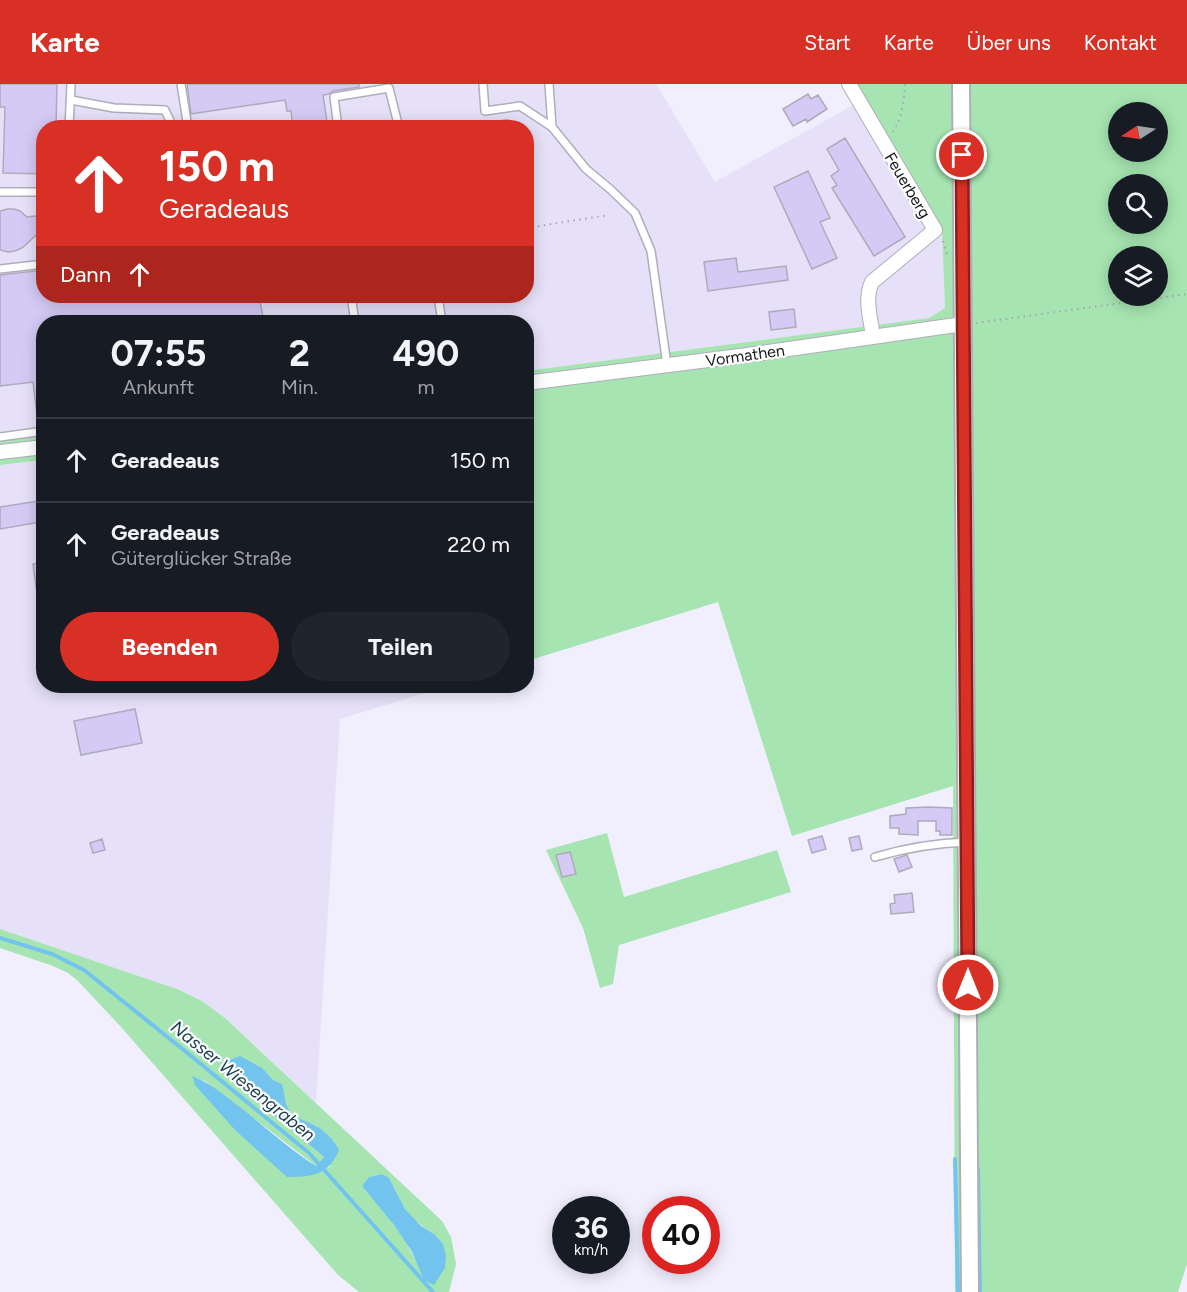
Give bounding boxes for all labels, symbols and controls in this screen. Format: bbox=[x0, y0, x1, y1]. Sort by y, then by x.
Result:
text: Karte bbox=[30, 25, 100, 59]
text: Start bbox=[804, 30, 851, 55]
text: Karte bbox=[884, 30, 934, 55]
text: Über uns bbox=[967, 30, 1051, 55]
text: Kontakt bbox=[1084, 30, 1157, 55]
north arrow bbox=[1108, 102, 1168, 162]
map controls bbox=[1108, 102, 1168, 306]
pin bbox=[936, 129, 987, 180]
icon: arrive bbox=[945, 138, 978, 171]
text: 150 m bbox=[159, 141, 275, 192]
icon: ahead bbox=[60, 144, 138, 222]
street label: Feuerberg bbox=[881, 149, 935, 222]
button: search bbox=[1108, 174, 1168, 234]
text: Geradeaus bbox=[159, 192, 289, 225]
button: layers bbox=[1108, 246, 1168, 306]
icon: ahead bbox=[123, 258, 156, 291]
text: Dann bbox=[60, 261, 111, 288]
text: 07:55 bbox=[111, 332, 207, 375]
text: 2 bbox=[289, 332, 310, 375]
text: 490 bbox=[392, 332, 459, 375]
street label: Vormathen bbox=[704, 341, 786, 370]
text: Ankunft bbox=[123, 375, 194, 399]
text: Min. bbox=[281, 375, 318, 399]
text: m bbox=[417, 375, 434, 399]
icon: ahead bbox=[60, 444, 93, 477]
text: Geradeaus bbox=[111, 447, 219, 474]
text: 150 m bbox=[450, 447, 510, 474]
text: Geradeaus bbox=[111, 519, 219, 546]
icon: ahead bbox=[60, 528, 93, 561]
text: 220 m bbox=[447, 531, 510, 558]
text: Güterglücker Straße bbox=[111, 546, 292, 570]
button: Beenden bbox=[60, 612, 279, 681]
button: Teilen bbox=[291, 612, 510, 681]
position arrow bbox=[936, 953, 1000, 1017]
water label: Nasser Wiesengraben bbox=[166, 1016, 320, 1146]
speed limit sign: 40 bbox=[642, 1196, 720, 1274]
text: 36 bbox=[574, 1209, 608, 1246]
text: km/h bbox=[574, 1241, 608, 1259]

